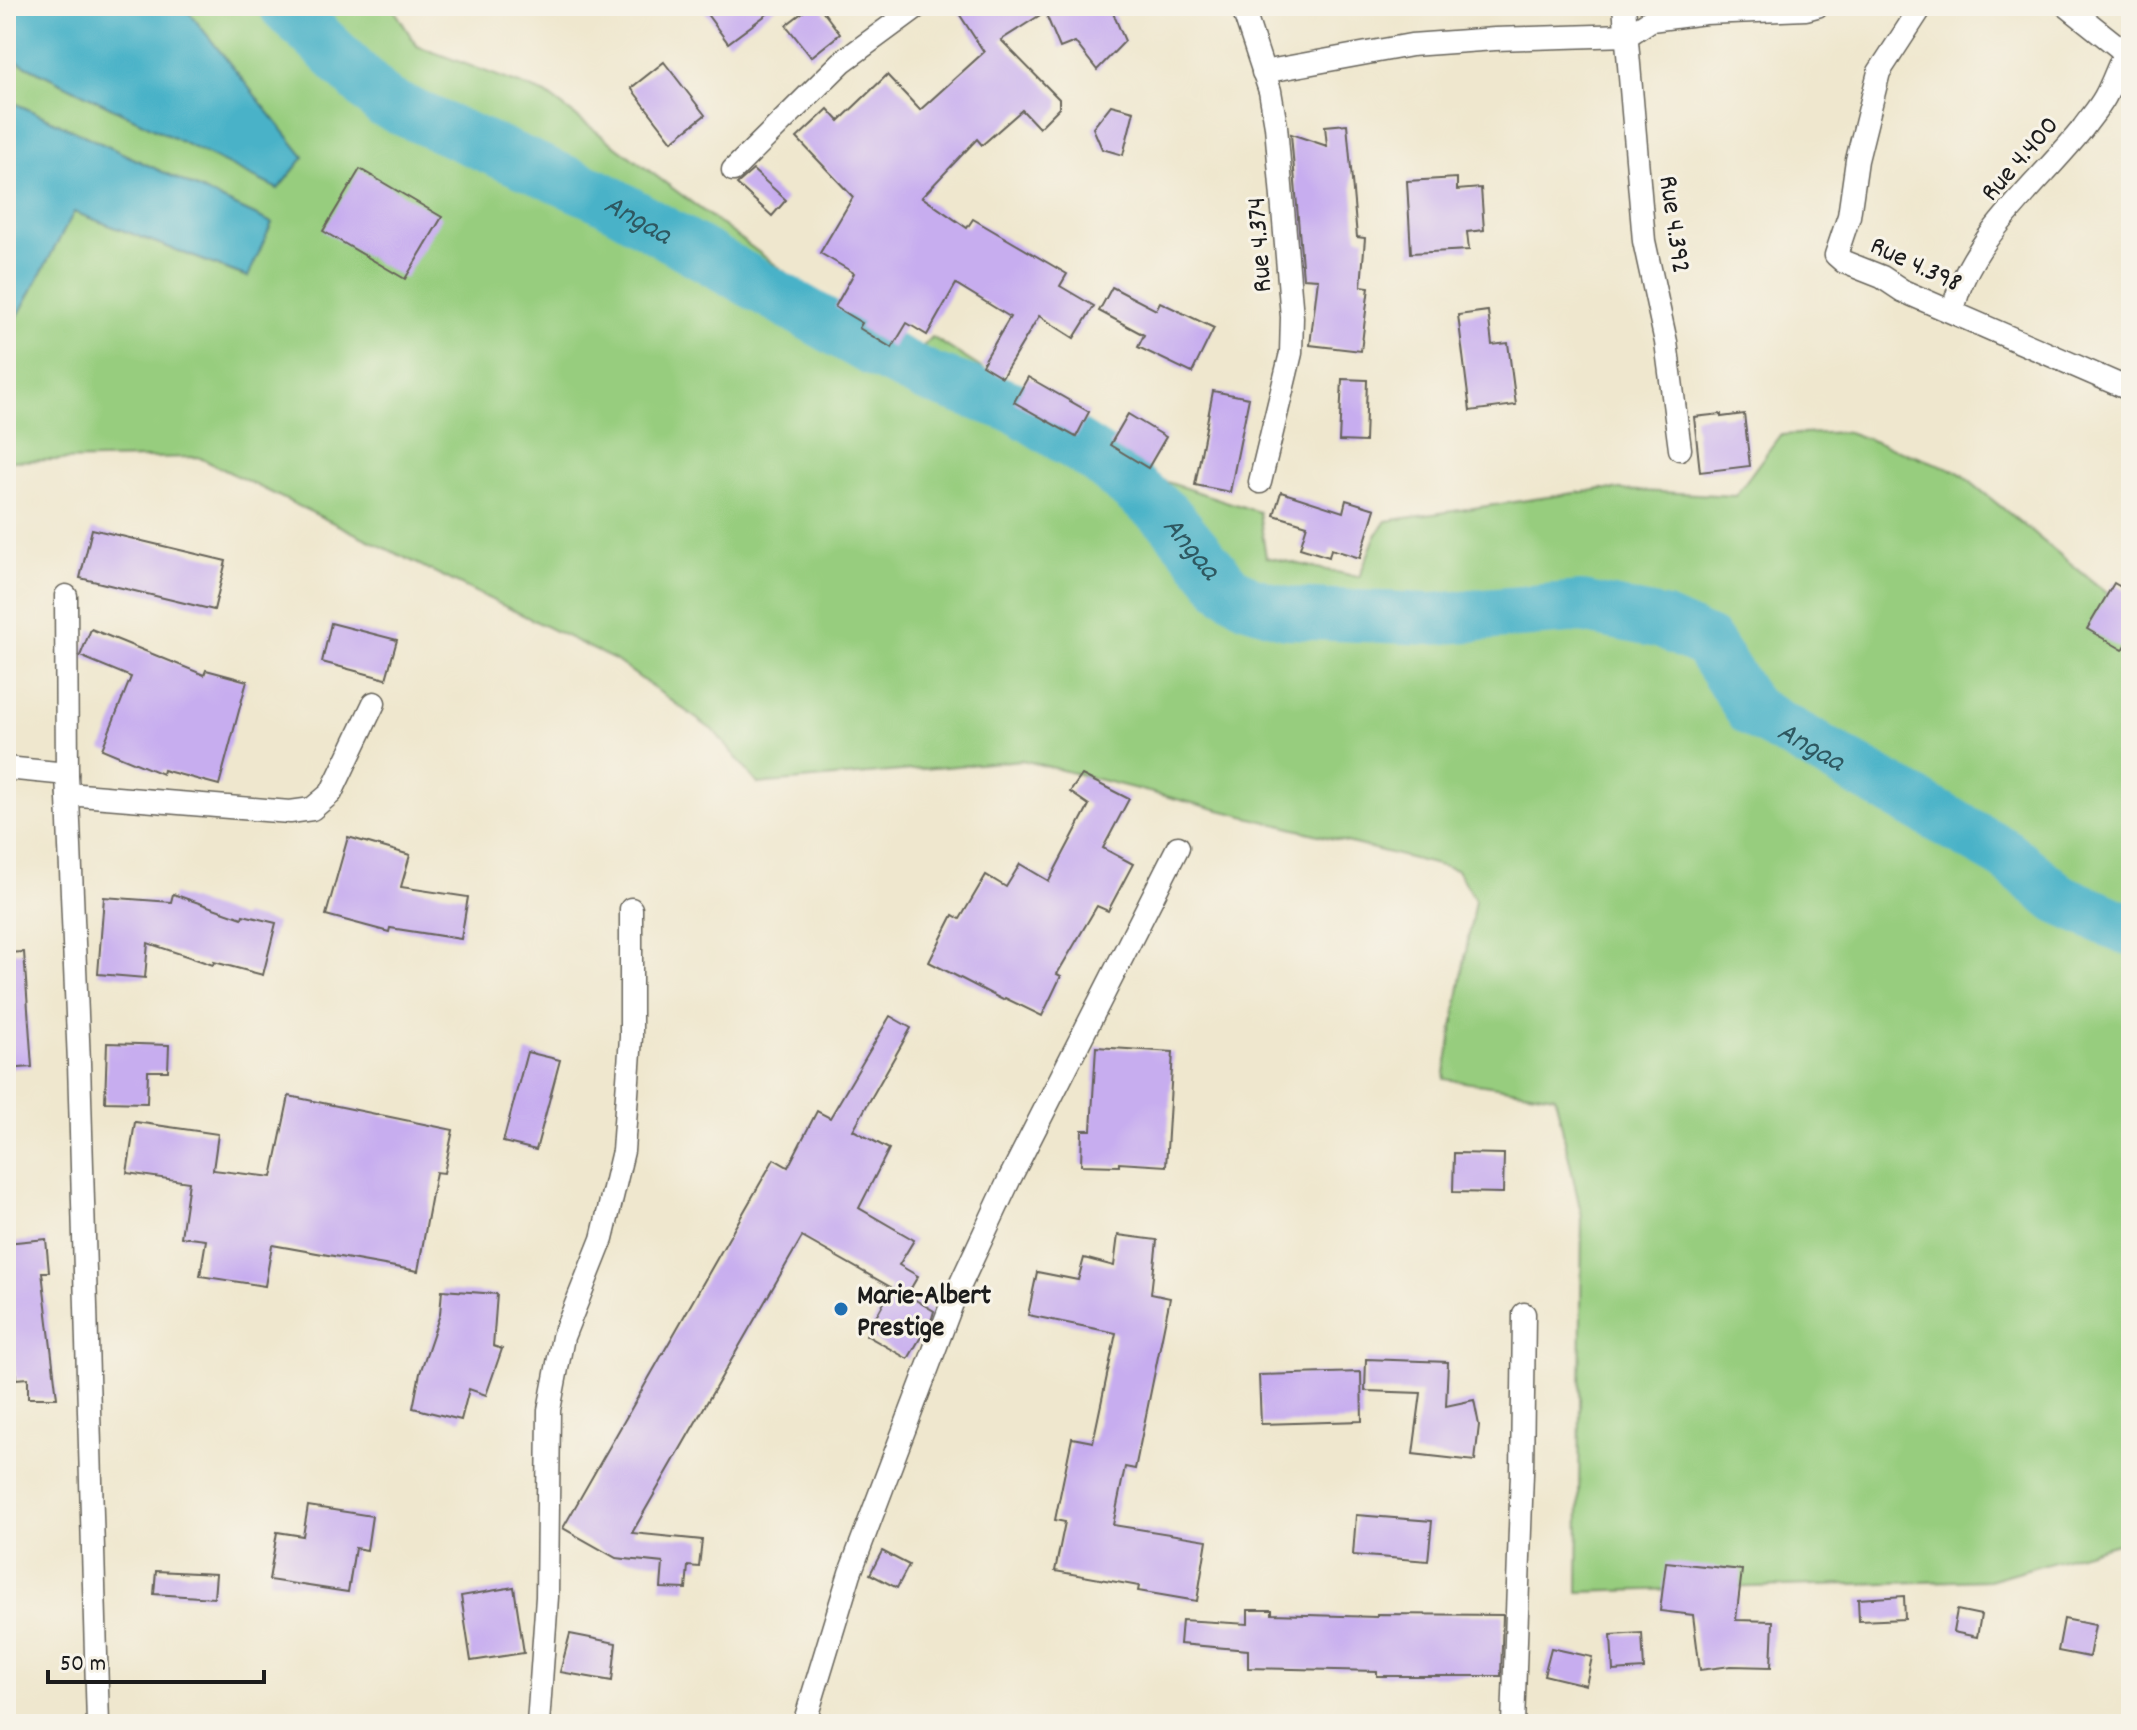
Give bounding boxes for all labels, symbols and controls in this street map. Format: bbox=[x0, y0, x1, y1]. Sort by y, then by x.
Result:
street label: Rue 4.400 bbox=[1973, 108, 2071, 212]
street label: Rue 4.392 bbox=[1645, 173, 1699, 276]
water label: Angaa bbox=[595, 185, 680, 259]
street label: Rue 4.374 bbox=[1239, 196, 1285, 294]
street label: Rue 4.398 bbox=[1862, 228, 1967, 305]
water label: Angaa bbox=[1150, 508, 1230, 592]
water label: Angaa bbox=[1768, 713, 1853, 786]
place label: Marie-Albert Prestige bbox=[857, 1278, 992, 1350]
marker: Marie-Albert Prestige bbox=[832, 1300, 850, 1318]
scale bar bbox=[48, 1634, 264, 1684]
text: 50 m bbox=[60, 1648, 106, 1682]

